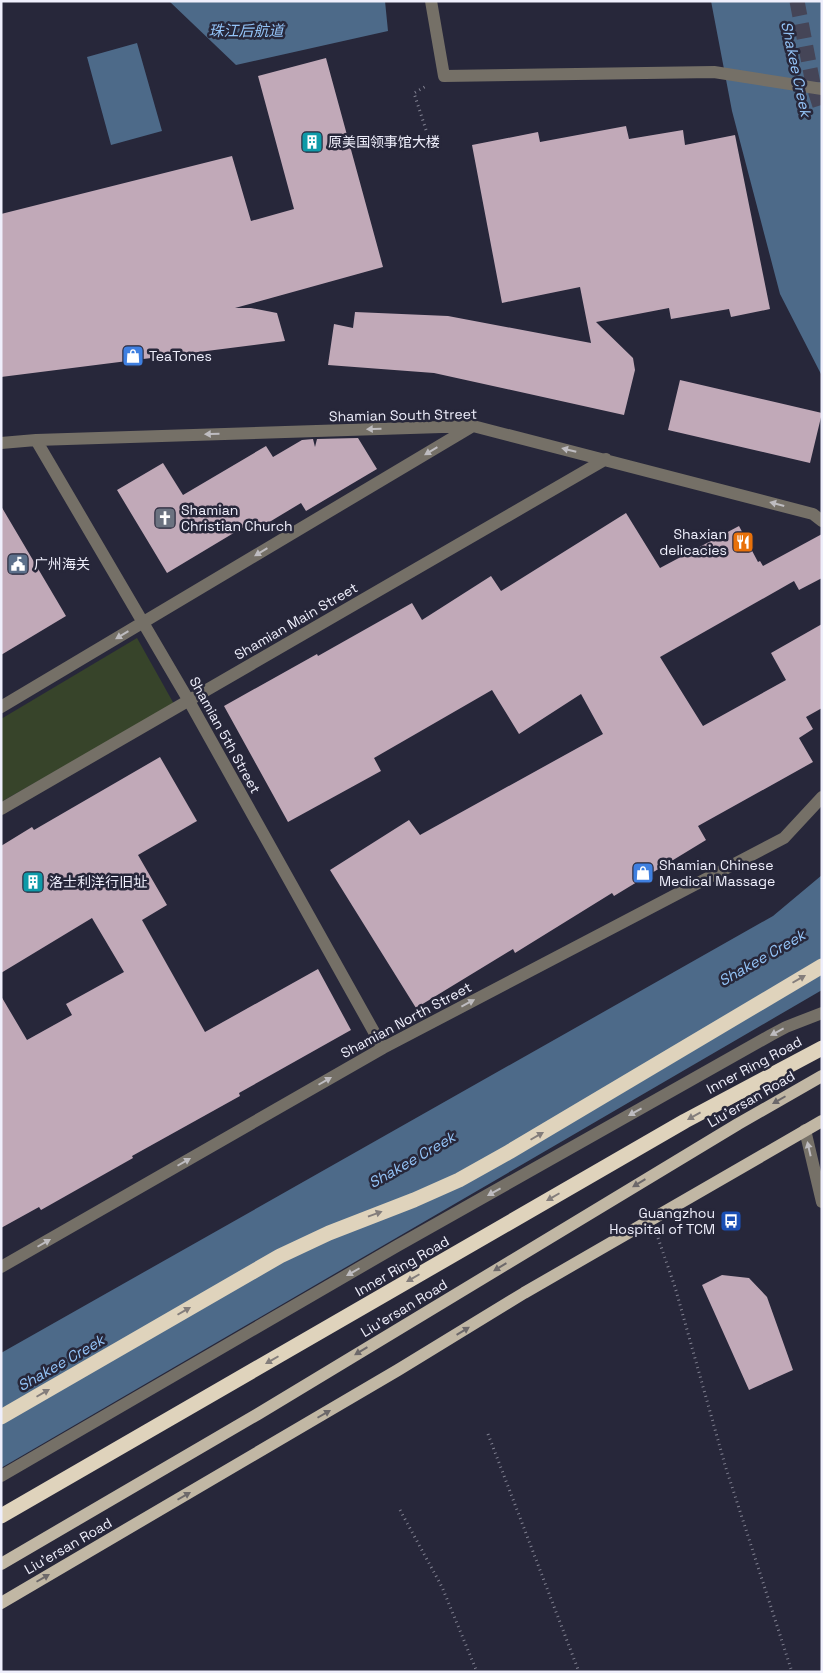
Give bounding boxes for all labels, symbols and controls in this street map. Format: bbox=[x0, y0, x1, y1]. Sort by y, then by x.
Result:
water label: Shakee Creek bbox=[777, 19, 816, 120]
water label: 珠江后航道 bbox=[208, 21, 285, 40]
building icon: 原美国领事馆大楼 bbox=[300, 130, 324, 154]
place label: 原美国领事馆大楼 bbox=[328, 133, 440, 151]
shop icon: TeaTones bbox=[121, 344, 145, 368]
place label: TeaTones bbox=[149, 347, 212, 365]
street label: Shamian South Street bbox=[329, 405, 477, 425]
one-way arrow bbox=[366, 425, 382, 433]
one-way arrow bbox=[204, 430, 220, 438]
one-way arrow bbox=[561, 446, 576, 454]
one-way arrow bbox=[425, 447, 438, 456]
one-way arrow bbox=[769, 500, 784, 508]
place label: Shamian Christian Church bbox=[181, 501, 293, 535]
church icon: Shamian Christian Church bbox=[153, 506, 177, 530]
place label: Shaxian delicacies bbox=[659, 525, 727, 559]
restaurant icon: Shaxian delicacies bbox=[731, 530, 755, 554]
one-way arrow bbox=[255, 548, 268, 557]
public building icon: 广州海关 bbox=[6, 552, 30, 576]
place label: 广州海关 bbox=[34, 555, 90, 573]
street label: Shamian Main Street bbox=[231, 578, 361, 664]
one-way arrow bbox=[115, 631, 128, 640]
street label: Shamian 5th Street bbox=[185, 673, 265, 797]
place label: Shamian Chinese Medical Massage bbox=[659, 856, 775, 890]
shop icon: Shamian Chinese Medical Massage bbox=[631, 861, 655, 885]
building icon: 洛士利洋行旧址 bbox=[21, 870, 45, 894]
place label: 洛士利洋行旧址 bbox=[49, 873, 147, 891]
water label: Shakee Creek bbox=[715, 924, 810, 990]
one-way arrow bbox=[793, 975, 806, 984]
street label: Shamian North Street bbox=[338, 978, 474, 1062]
one-way arrow bbox=[461, 999, 475, 1007]
one-way arrow bbox=[769, 1028, 784, 1036]
street label: Inner Ring Road bbox=[703, 1032, 805, 1098]
street label: Liu'ersan Road bbox=[704, 1067, 798, 1131]
one-way arrow bbox=[318, 1077, 333, 1085]
one-way arrow bbox=[773, 1096, 786, 1105]
one-way arrow bbox=[629, 1107, 642, 1116]
one-way arrow bbox=[687, 1112, 702, 1120]
water label: Shakee Creek bbox=[365, 1126, 460, 1192]
one-way arrow bbox=[530, 1132, 544, 1140]
one-way arrow bbox=[805, 1141, 813, 1157]
one-way arrow bbox=[178, 1157, 191, 1166]
one-way arrow bbox=[633, 1179, 646, 1188]
one-way arrow bbox=[487, 1187, 500, 1196]
one-way arrow bbox=[546, 1193, 561, 1201]
place label: Guangzhou Hospital of TCM bbox=[609, 1204, 715, 1238]
bus stop icon: Guangzhou Hospital of TCM bbox=[719, 1209, 743, 1233]
one-way arrow bbox=[368, 1210, 383, 1217]
street label: Inner Ring Road bbox=[352, 1232, 452, 1300]
one-way arrow bbox=[37, 1238, 50, 1247]
one-way arrow bbox=[494, 1263, 507, 1272]
one-way arrow bbox=[345, 1268, 360, 1276]
one-way arrow bbox=[406, 1274, 419, 1283]
street label: Liu'ersan Road bbox=[357, 1275, 451, 1341]
one-way arrow bbox=[176, 1307, 191, 1315]
one-way arrow bbox=[457, 1326, 470, 1335]
water label: Shakee Creek bbox=[14, 1329, 109, 1395]
one-way arrow bbox=[355, 1347, 368, 1356]
one-way arrow bbox=[265, 1355, 279, 1364]
one-way arrow bbox=[36, 1389, 51, 1397]
one-way arrow bbox=[317, 1409, 330, 1418]
one-way arrow bbox=[177, 1491, 190, 1500]
street label: Liu'ersan Road bbox=[21, 1514, 115, 1578]
one-way arrow bbox=[36, 1574, 51, 1582]

